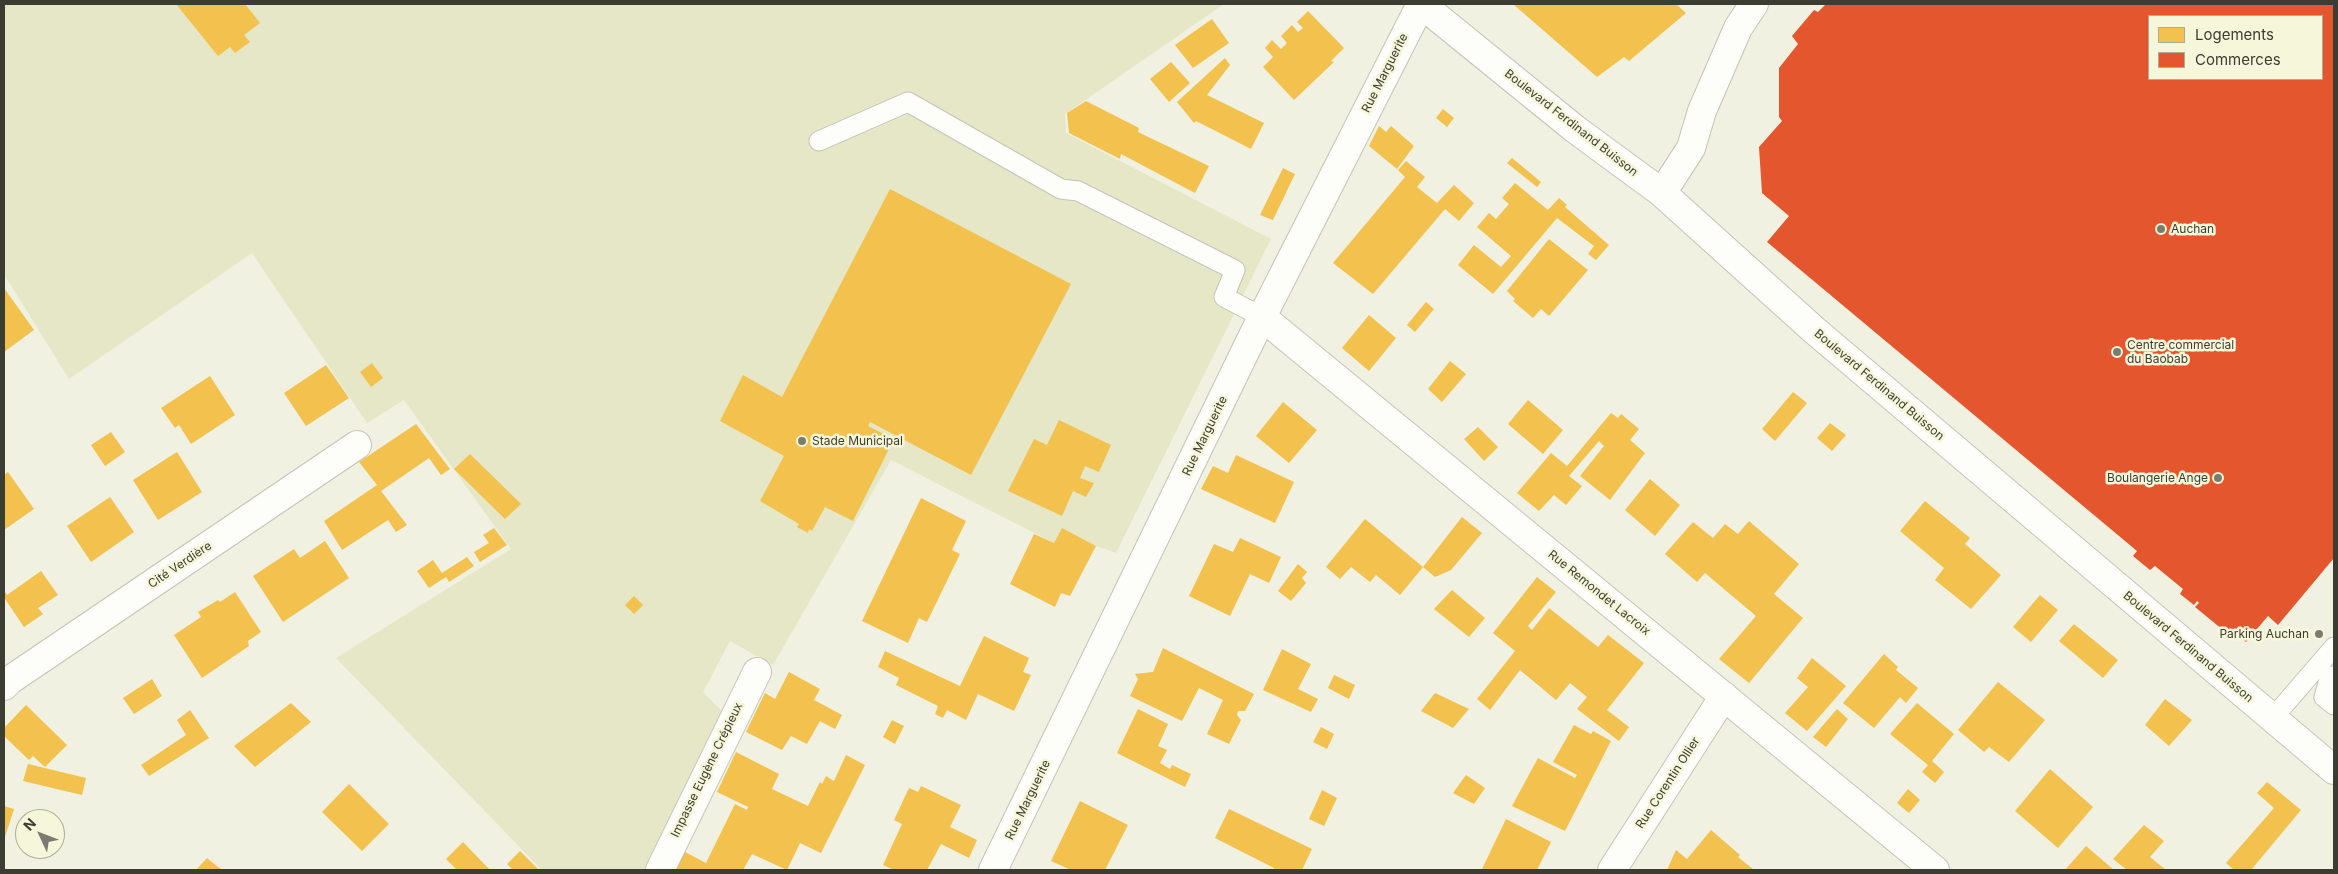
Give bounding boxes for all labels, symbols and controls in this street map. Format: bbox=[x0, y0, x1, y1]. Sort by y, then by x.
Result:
legend bbox=[2148, 15, 2323, 80]
text: Logements bbox=[2195, 25, 2274, 44]
street label: Rue Marguerite bbox=[1359, 31, 1411, 115]
text: Commerces bbox=[2195, 50, 2281, 69]
street label: Boulevard Ferdinand Buisson bbox=[1502, 67, 1640, 179]
place label: Auchan bbox=[2171, 222, 2214, 236]
marker: Auchan bbox=[2155, 223, 2167, 235]
street label: Boulevard Ferdinand Buisson bbox=[1811, 326, 1947, 444]
place label: Centre commercial du Baobab bbox=[2127, 338, 2234, 366]
marker: Centre commercial du Baobab bbox=[2111, 346, 2123, 358]
street label: Rue Marguerite bbox=[1179, 394, 1231, 478]
place label: Stade Municipal bbox=[812, 434, 903, 448]
marker: Stade Municipal bbox=[796, 435, 808, 447]
place label: Boulangerie Ange bbox=[2107, 471, 2208, 485]
marker: Boulangerie Ange bbox=[2212, 472, 2224, 484]
street label: Cité Verdière bbox=[146, 539, 214, 591]
street label: Rue Remondet Lacroix bbox=[1545, 547, 1653, 639]
street label: Boulevard Ferdinand Buisson bbox=[2120, 588, 2256, 706]
place label: Parking Auchan bbox=[2219, 627, 2309, 641]
marker: Parking Auchan bbox=[2313, 628, 2325, 640]
street label: Impasse Eugène Crépieux bbox=[668, 700, 746, 840]
street label: Rue Corentin Ollier bbox=[1633, 735, 1703, 831]
street label: Rue Marguerite bbox=[1002, 758, 1054, 842]
north arrow bbox=[15, 809, 65, 859]
text: N bbox=[20, 814, 39, 834]

